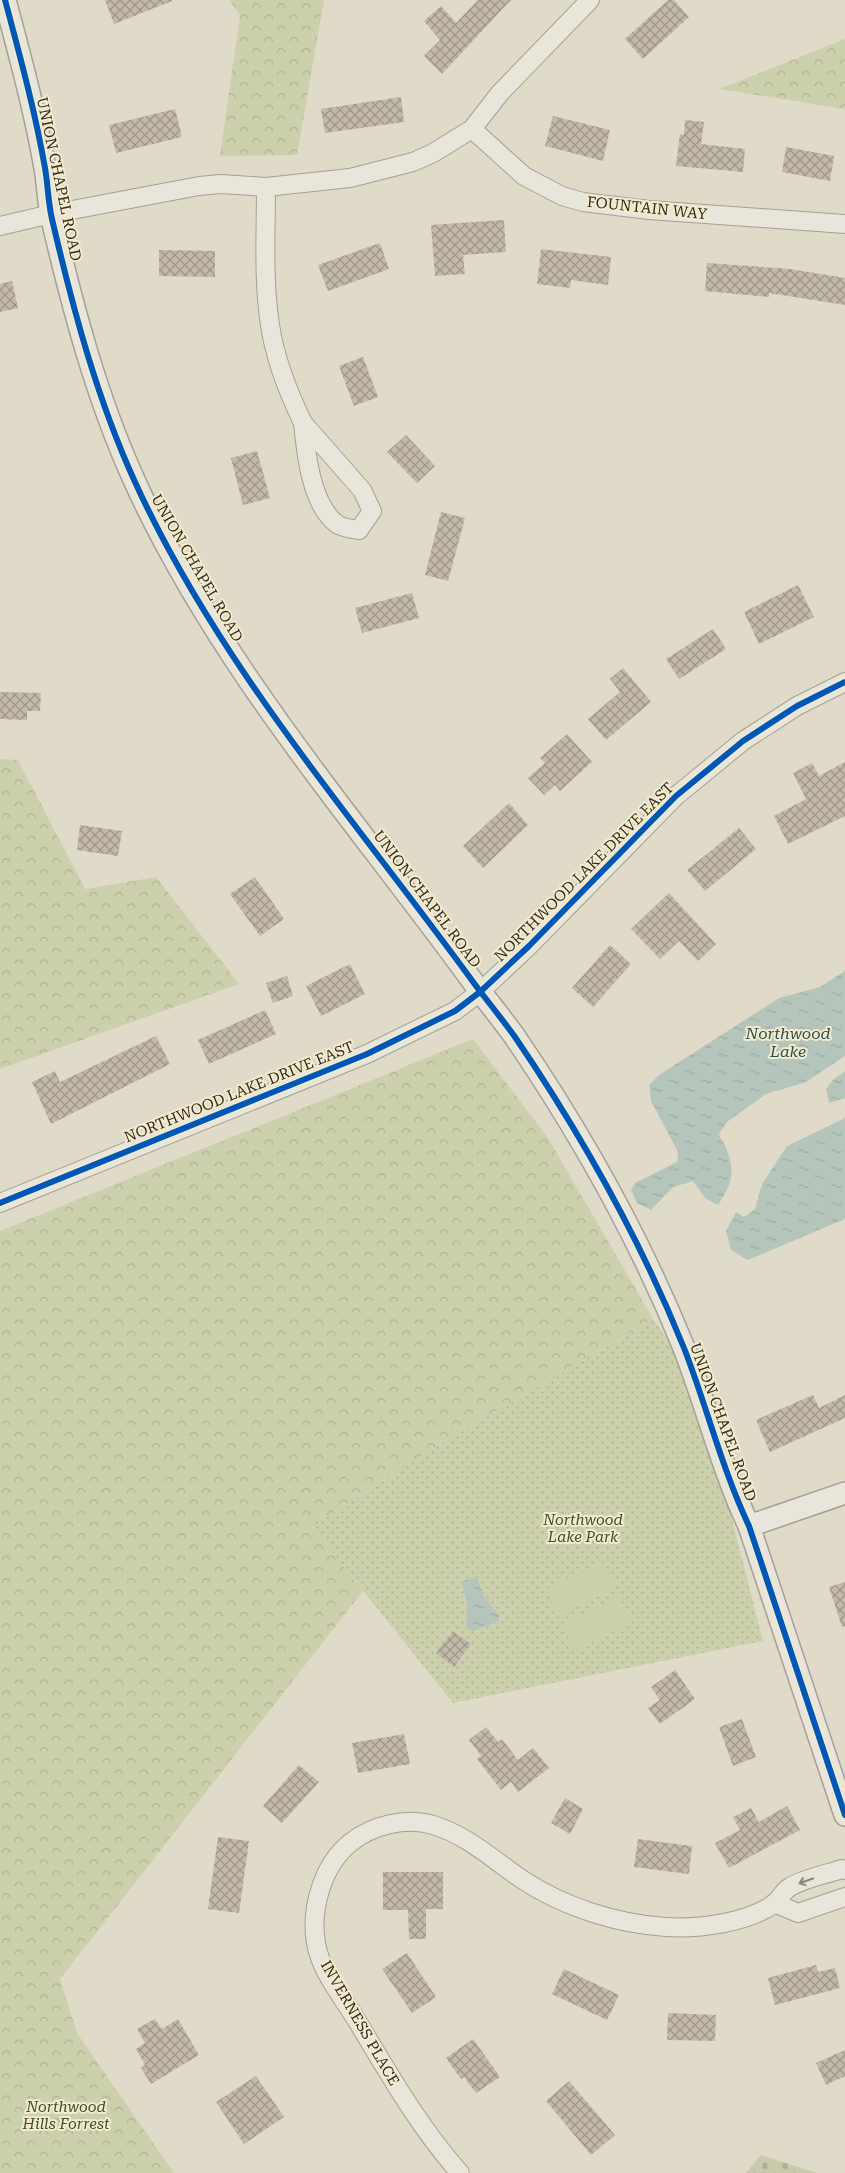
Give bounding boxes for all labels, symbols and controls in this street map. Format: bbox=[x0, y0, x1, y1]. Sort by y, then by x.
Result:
street label: UNION CHAPEL ROAD bbox=[33, 95, 85, 263]
street label: FOUNTAIN WAY bbox=[586, 193, 709, 223]
street label: UNION CHAPEL ROAD bbox=[147, 491, 247, 645]
street label: NORTHWOOD LAKE DRIVE EAST bbox=[491, 779, 677, 965]
street label: UNION CHAPEL ROAD bbox=[369, 827, 485, 971]
water label: Northwood Lake bbox=[745, 1024, 830, 1061]
street label: NORTHWOOD LAKE DRIVE EAST bbox=[122, 1038, 356, 1146]
street label: UNION CHAPEL ROAD bbox=[686, 1340, 760, 1504]
park label: Northwood Lake Park bbox=[542, 1511, 623, 1546]
one-way arrow bbox=[799, 1877, 815, 1886]
street label: INVERNESS PLACE bbox=[317, 1957, 403, 2089]
park label: Northwood Hills Forrest bbox=[21, 2098, 110, 2133]

